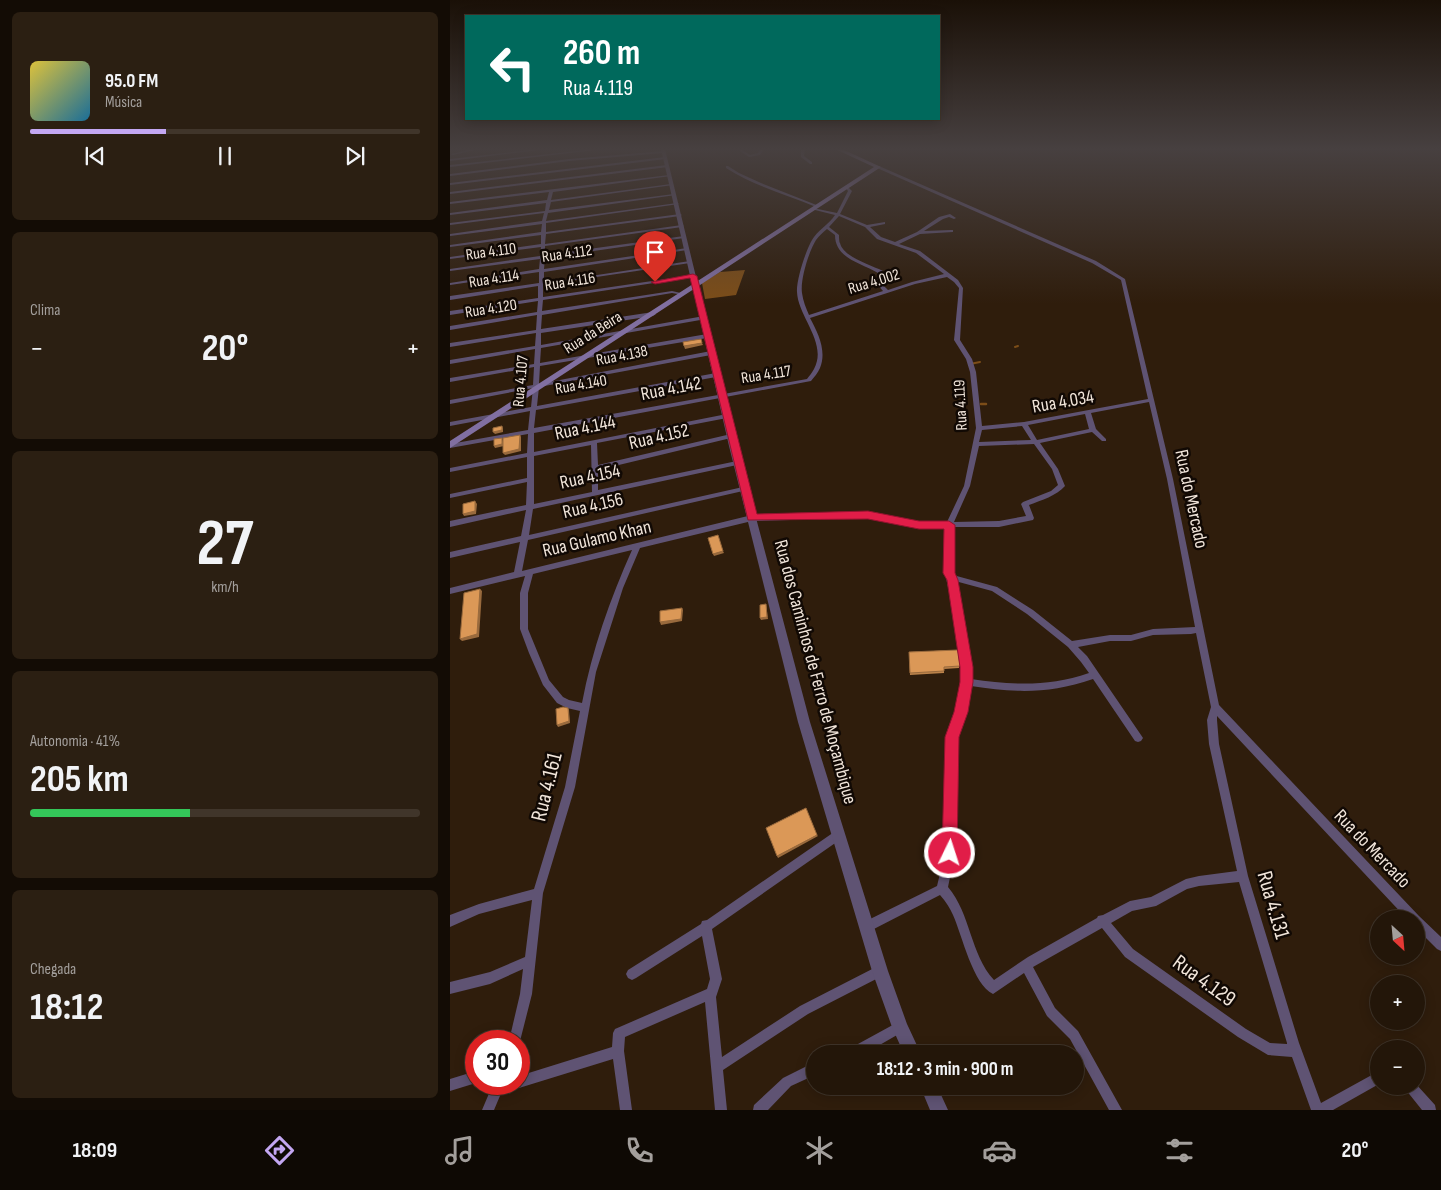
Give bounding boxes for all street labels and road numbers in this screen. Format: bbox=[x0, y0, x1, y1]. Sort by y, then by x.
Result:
street label: Rua 4.110 bbox=[464, 239, 518, 265]
street label: Rua 4.112 bbox=[541, 241, 593, 267]
street label: Rua 4.002 bbox=[846, 265, 902, 299]
street label: Rua 4.114 bbox=[468, 266, 521, 292]
street label: Rua 4.116 bbox=[543, 269, 597, 295]
street label: Rua 4.120 bbox=[464, 296, 518, 322]
street label: Rua da Beira bbox=[560, 308, 626, 358]
street label: Rua 4.138 bbox=[595, 342, 649, 370]
street label: Rua 4.107 bbox=[509, 354, 533, 408]
street label: Rua 4.117 bbox=[740, 362, 793, 388]
street label: Rua 4.140 bbox=[554, 371, 608, 399]
street label: Rua 4.142 bbox=[639, 372, 703, 406]
street label: Rua 4.119 bbox=[950, 379, 972, 431]
street label: Rua 4.034 bbox=[1030, 385, 1096, 419]
street label: Rua 4.144 bbox=[553, 410, 617, 446]
street label: Rua 4.152 bbox=[627, 419, 691, 455]
street label: Rua do Mercado bbox=[1169, 447, 1213, 551]
street label: Rua 4.154 bbox=[558, 459, 622, 495]
street label: Rua 4.156 bbox=[561, 488, 625, 524]
street label: Rua Gulamo Khan bbox=[540, 515, 654, 563]
street label: Rua dos Caminhos de Ferro de Moçambique bbox=[769, 537, 861, 807]
street label: Rua 4.161 bbox=[525, 750, 569, 824]
street label: Rua do Mercado bbox=[1329, 805, 1415, 893]
street label: Rua 4.131 bbox=[1250, 868, 1296, 942]
street label: Rua 4.129 bbox=[1167, 949, 1241, 1013]

